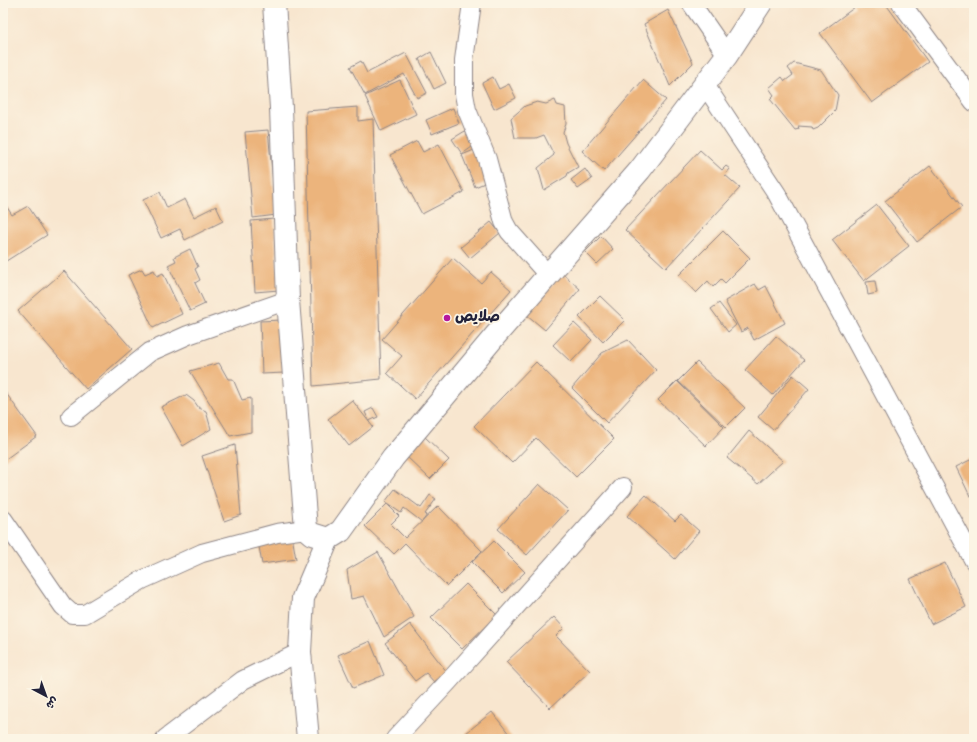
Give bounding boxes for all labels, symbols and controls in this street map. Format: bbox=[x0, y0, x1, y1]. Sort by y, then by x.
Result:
place label: صلايص bbox=[455, 307, 500, 329]
marker: صلايص bbox=[442, 313, 452, 323]
north arrow bbox=[26, 676, 66, 716]
text: ش bbox=[41, 692, 61, 712]

